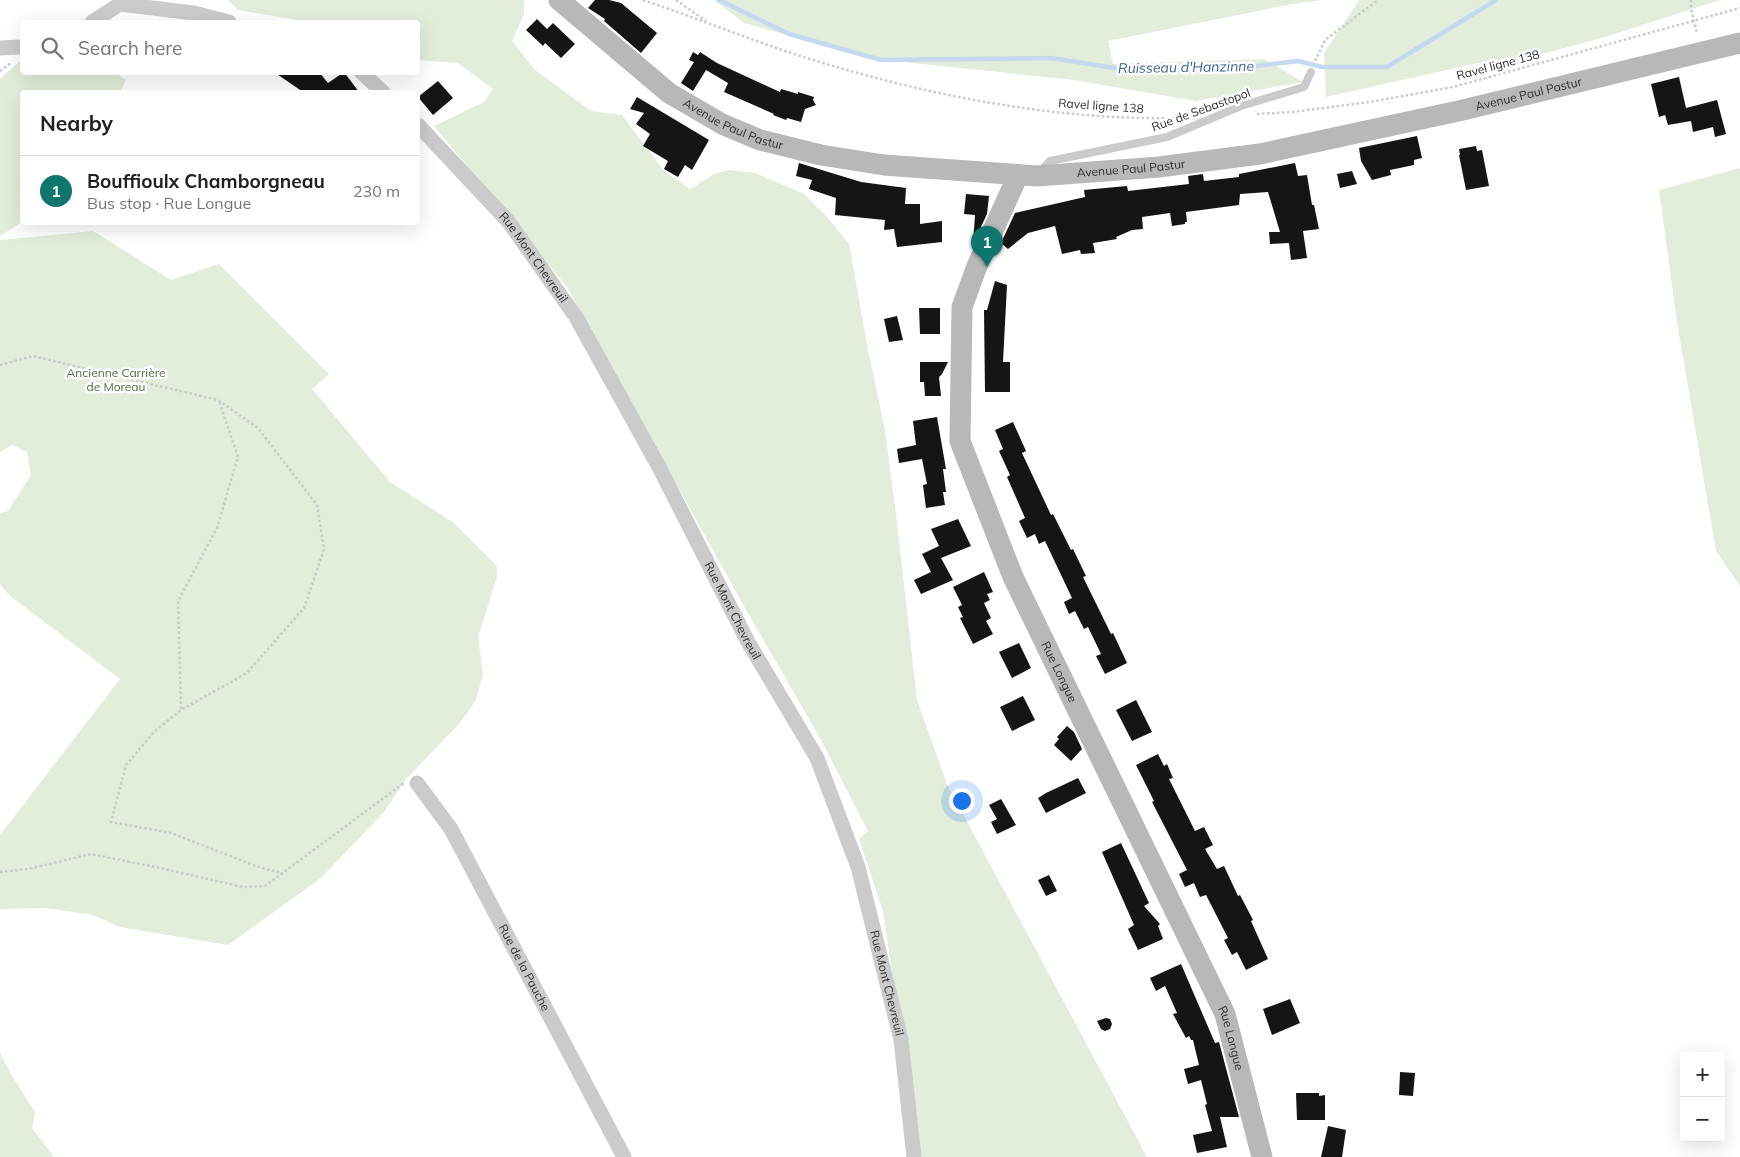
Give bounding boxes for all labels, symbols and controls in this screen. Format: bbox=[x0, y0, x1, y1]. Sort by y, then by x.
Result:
search box bbox=[20, 20, 420, 75]
icon: search bbox=[38, 34, 66, 62]
text: Search here bbox=[78, 36, 182, 60]
street label: Ravel ligne 138 bbox=[1455, 46, 1541, 83]
water label: Ruisseau d'Hanzinne bbox=[1118, 57, 1255, 77]
street label: Avenue Paul Pastur bbox=[1474, 73, 1584, 114]
street label: Rue de Sebastopol bbox=[1149, 85, 1252, 134]
street label: Avenue Paul Pastur bbox=[681, 95, 786, 153]
street label: Ravel ligne 138 bbox=[1058, 95, 1144, 116]
text: Nearby bbox=[40, 110, 113, 136]
street label: Avenue Paul Pastur bbox=[1076, 156, 1187, 180]
text: Bouffioulx Chamborgneau bbox=[87, 169, 325, 193]
text: 1 bbox=[51, 181, 61, 201]
text: 230 m bbox=[353, 181, 400, 201]
text: Bus stop · Rue Longue bbox=[87, 193, 251, 213]
street label: Rue Mont Chevreuil bbox=[496, 209, 571, 305]
pin: 1 bbox=[971, 226, 1003, 267]
park label: Ancienne Carrière de Moreau bbox=[66, 365, 166, 394]
street label: Rue Mont Chevreuil bbox=[701, 559, 765, 662]
street label: Rue Longue bbox=[1038, 639, 1081, 705]
your location bbox=[949, 788, 975, 814]
street label: Rue de la Pauche bbox=[496, 921, 554, 1014]
street label: Rue Mont Chevreuil bbox=[867, 929, 908, 1037]
street label: Rue Longue bbox=[1215, 1003, 1247, 1072]
map controls bbox=[1680, 1052, 1725, 1142]
button: + bbox=[1680, 1052, 1725, 1097]
button: − bbox=[1680, 1097, 1725, 1142]

